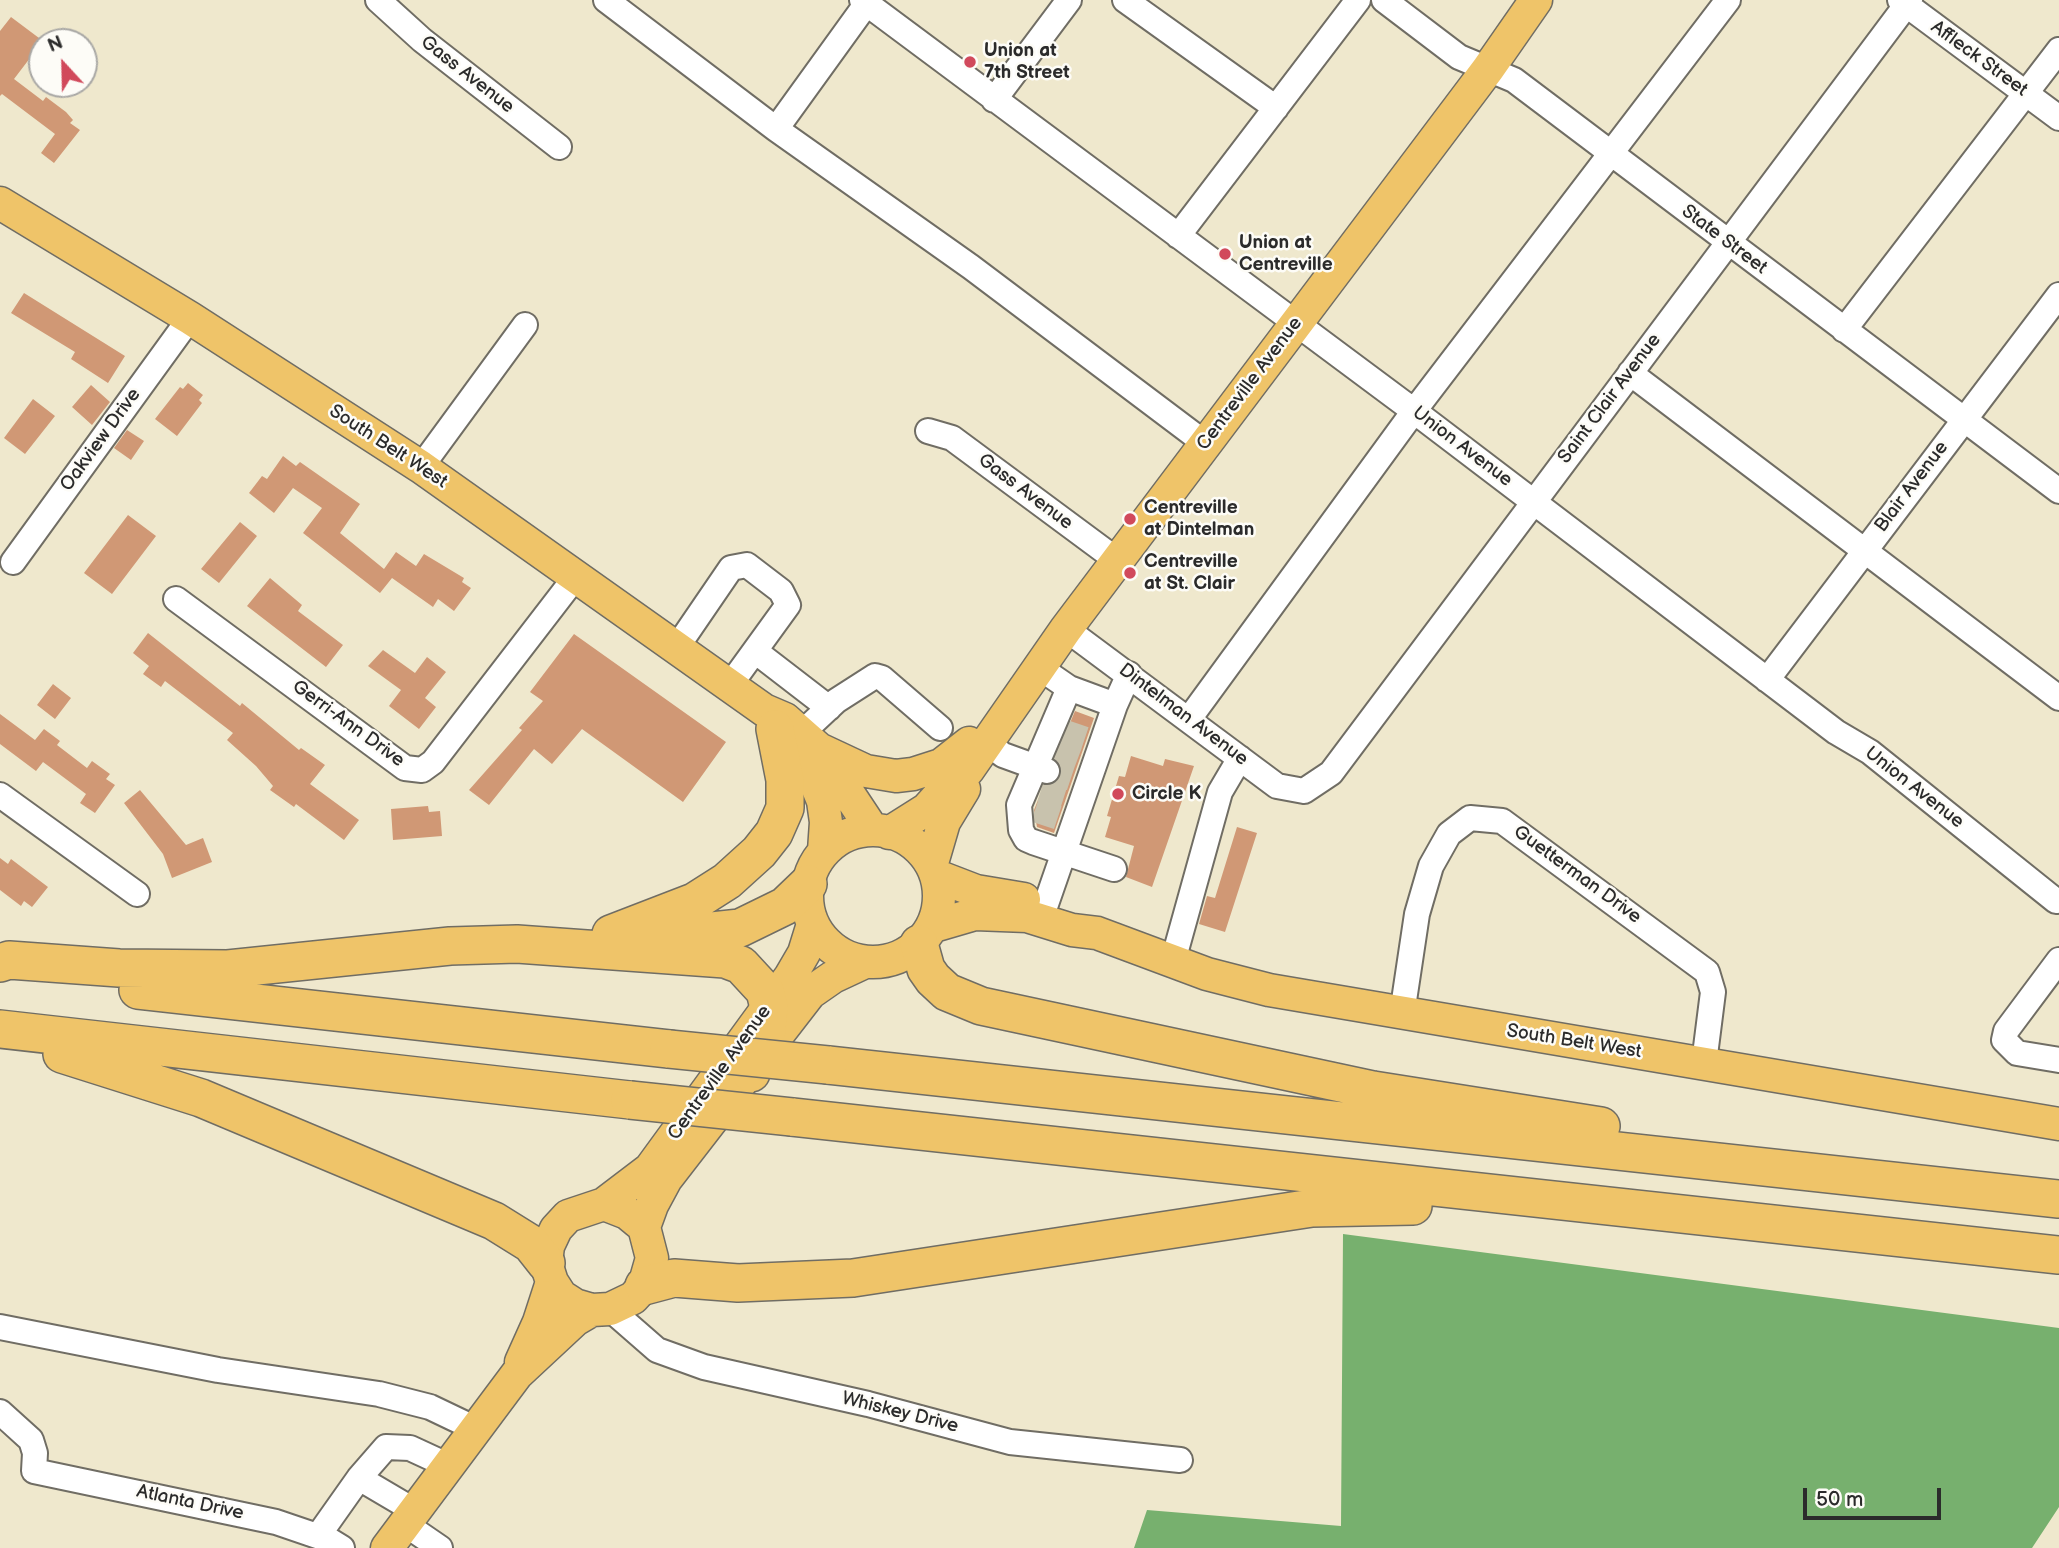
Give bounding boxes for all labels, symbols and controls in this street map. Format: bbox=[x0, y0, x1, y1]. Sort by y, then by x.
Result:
street label: Affleck Street bbox=[1926, 16, 2032, 102]
north arrow bbox=[28, 28, 98, 98]
street label: Gass Avenue bbox=[416, 31, 518, 119]
text: N bbox=[45, 32, 67, 58]
place label: Union at 7th Street bbox=[984, 40, 1070, 84]
marker: Union at 7th Street bbox=[962, 54, 978, 70]
street label: State Street bbox=[1677, 200, 1771, 280]
place label: Union at Centreville bbox=[1239, 232, 1333, 276]
marker: Union at Centreville bbox=[1217, 246, 1233, 262]
street label: Centreville Avenue bbox=[1192, 313, 1308, 455]
street label: Saint Clair Avenue bbox=[1554, 329, 1666, 469]
street label: Oakview Drive bbox=[56, 384, 146, 496]
street label: South Belt West bbox=[325, 400, 451, 494]
street label: Union Avenue bbox=[1407, 402, 1517, 492]
street label: Blair Avenue bbox=[1870, 437, 1954, 537]
street label: Gass Avenue bbox=[973, 449, 1077, 535]
place label: Centreville at Dintelman bbox=[1144, 497, 1254, 541]
marker: Centreville at Dintelman bbox=[1122, 511, 1138, 527]
place label: Centreville at St. Clair bbox=[1144, 551, 1238, 595]
marker: Centreville at St. Clair bbox=[1122, 565, 1138, 581]
street label: Dintelman Avenue bbox=[1114, 659, 1252, 771]
street label: Gerri-Ann Drive bbox=[287, 676, 409, 772]
street label: Union Avenue bbox=[1860, 742, 1968, 834]
place label: Circle K bbox=[1132, 783, 1201, 805]
marker: Circle K bbox=[1110, 786, 1126, 802]
street label: Guetterman Drive bbox=[1509, 821, 1645, 929]
street label: Centreville Avenue bbox=[663, 1001, 777, 1145]
street label: South Belt West bbox=[1505, 1020, 1643, 1064]
street label: Whiskey Drive bbox=[839, 1387, 961, 1439]
scale bar bbox=[1807, 1474, 1945, 1518]
street label: Atlanta Drive bbox=[134, 1481, 246, 1525]
text: 50 m bbox=[1816, 1487, 1863, 1512]

